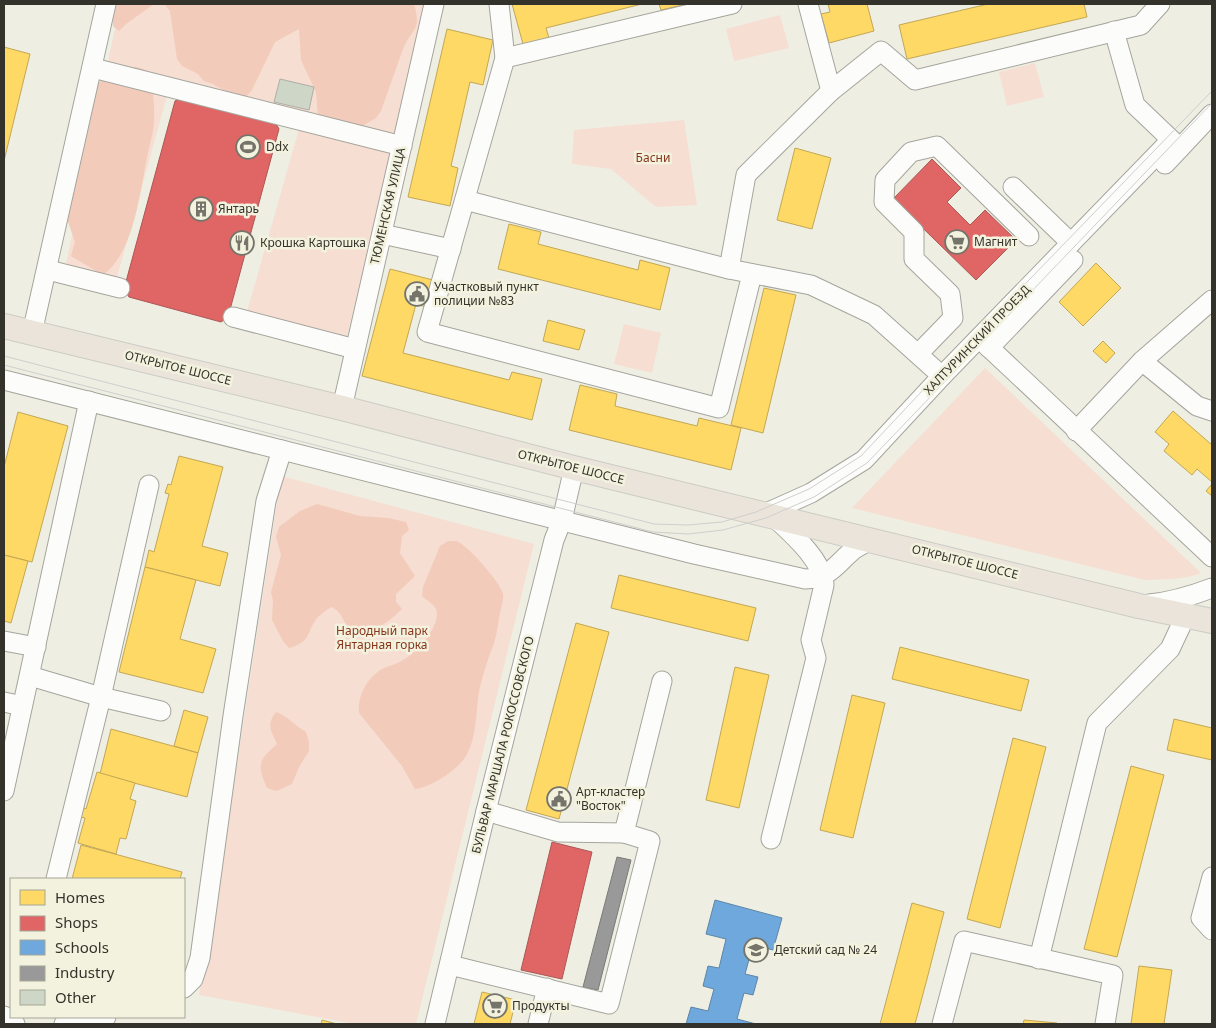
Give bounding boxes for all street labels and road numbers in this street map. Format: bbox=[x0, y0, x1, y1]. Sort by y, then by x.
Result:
street label: ТЮМЕНСКАЯ УЛИЦА bbox=[366, 146, 409, 266]
street label: ХАЛТУРИНСКИЙ ПРОЕЗД bbox=[920, 281, 1034, 398]
street label: ОТКРЫТОЕ ШОССЕ bbox=[123, 346, 233, 389]
street label: ОТКРЫТОЕ ШОССЕ bbox=[516, 445, 626, 488]
street label: ОТКРЫТОЕ ШОССЕ bbox=[910, 540, 1020, 583]
street label: БУЛЬВАР МАРШАЛА РОКОССОВСКОГО bbox=[467, 634, 538, 856]

